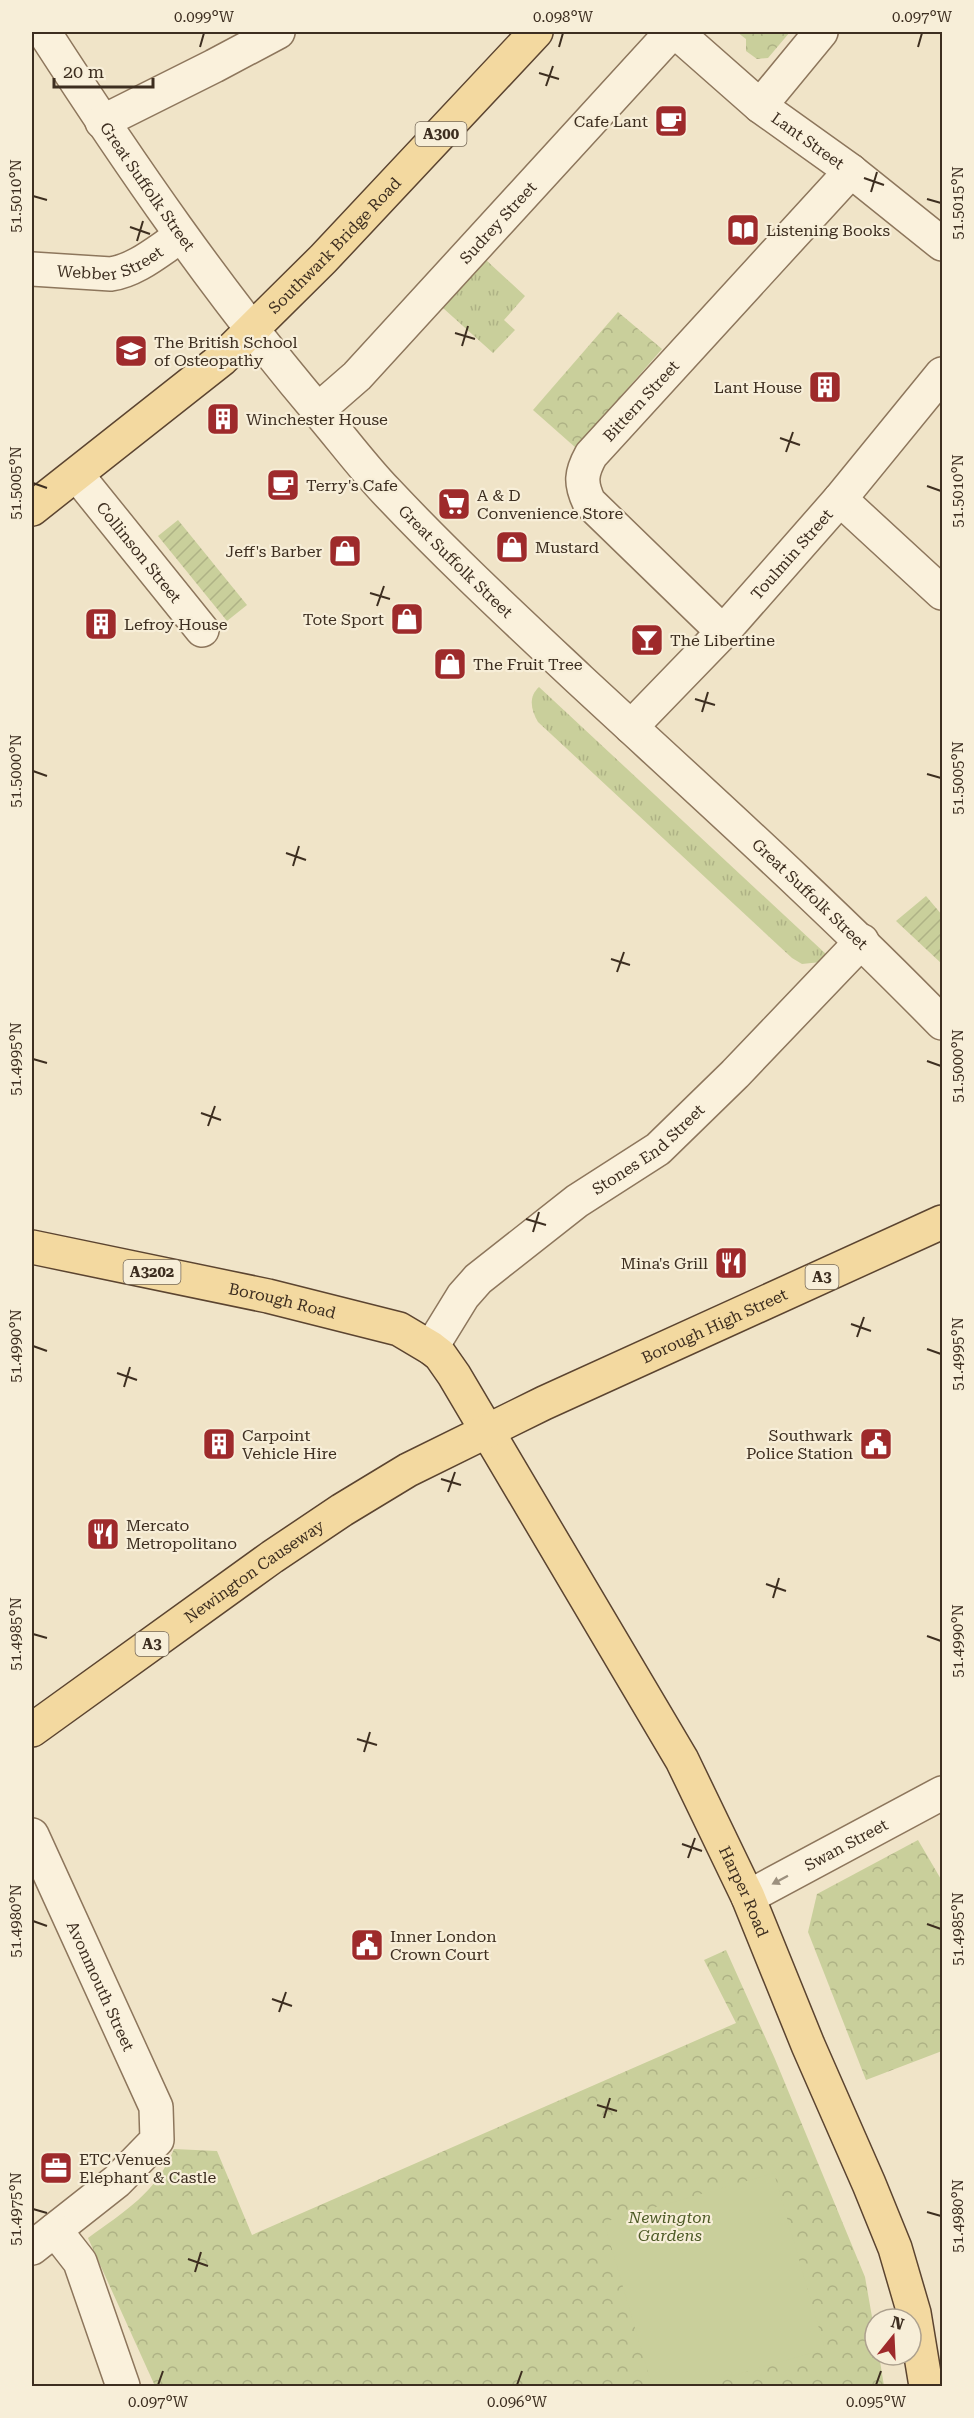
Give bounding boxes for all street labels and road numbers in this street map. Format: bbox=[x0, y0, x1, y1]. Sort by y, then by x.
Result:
street label: Lant Street bbox=[768, 108, 848, 173]
street label: Great Suffolk Street bbox=[96, 118, 199, 254]
road number: A300 bbox=[416, 122, 466, 146]
street label: Southwark Bridge Road bbox=[264, 173, 404, 317]
street label: Sudrey Street bbox=[455, 177, 540, 267]
street label: Webber Street bbox=[56, 242, 166, 283]
street label: Bittern Street bbox=[599, 356, 683, 445]
street label: Collinson Street bbox=[93, 498, 186, 606]
street label: Great Suffolk Street bbox=[395, 501, 517, 621]
street label: Toulmin Street bbox=[747, 505, 836, 603]
street label: Great Suffolk Street bbox=[748, 834, 872, 953]
street label: Stones End Street bbox=[588, 1100, 708, 1198]
road number: A3202 bbox=[124, 1260, 180, 1284]
road number: A3 bbox=[806, 1265, 838, 1289]
street label: Borough Road bbox=[227, 1279, 338, 1322]
street label: Borough High Street bbox=[638, 1284, 790, 1367]
street label: Newington Causeway bbox=[180, 1515, 328, 1627]
road number: A3 bbox=[136, 1632, 168, 1656]
street label: Swan Street bbox=[801, 1814, 891, 1875]
street label: Harper Road bbox=[715, 1843, 773, 1940]
street label: Avonmouth Street bbox=[63, 1918, 139, 2054]

